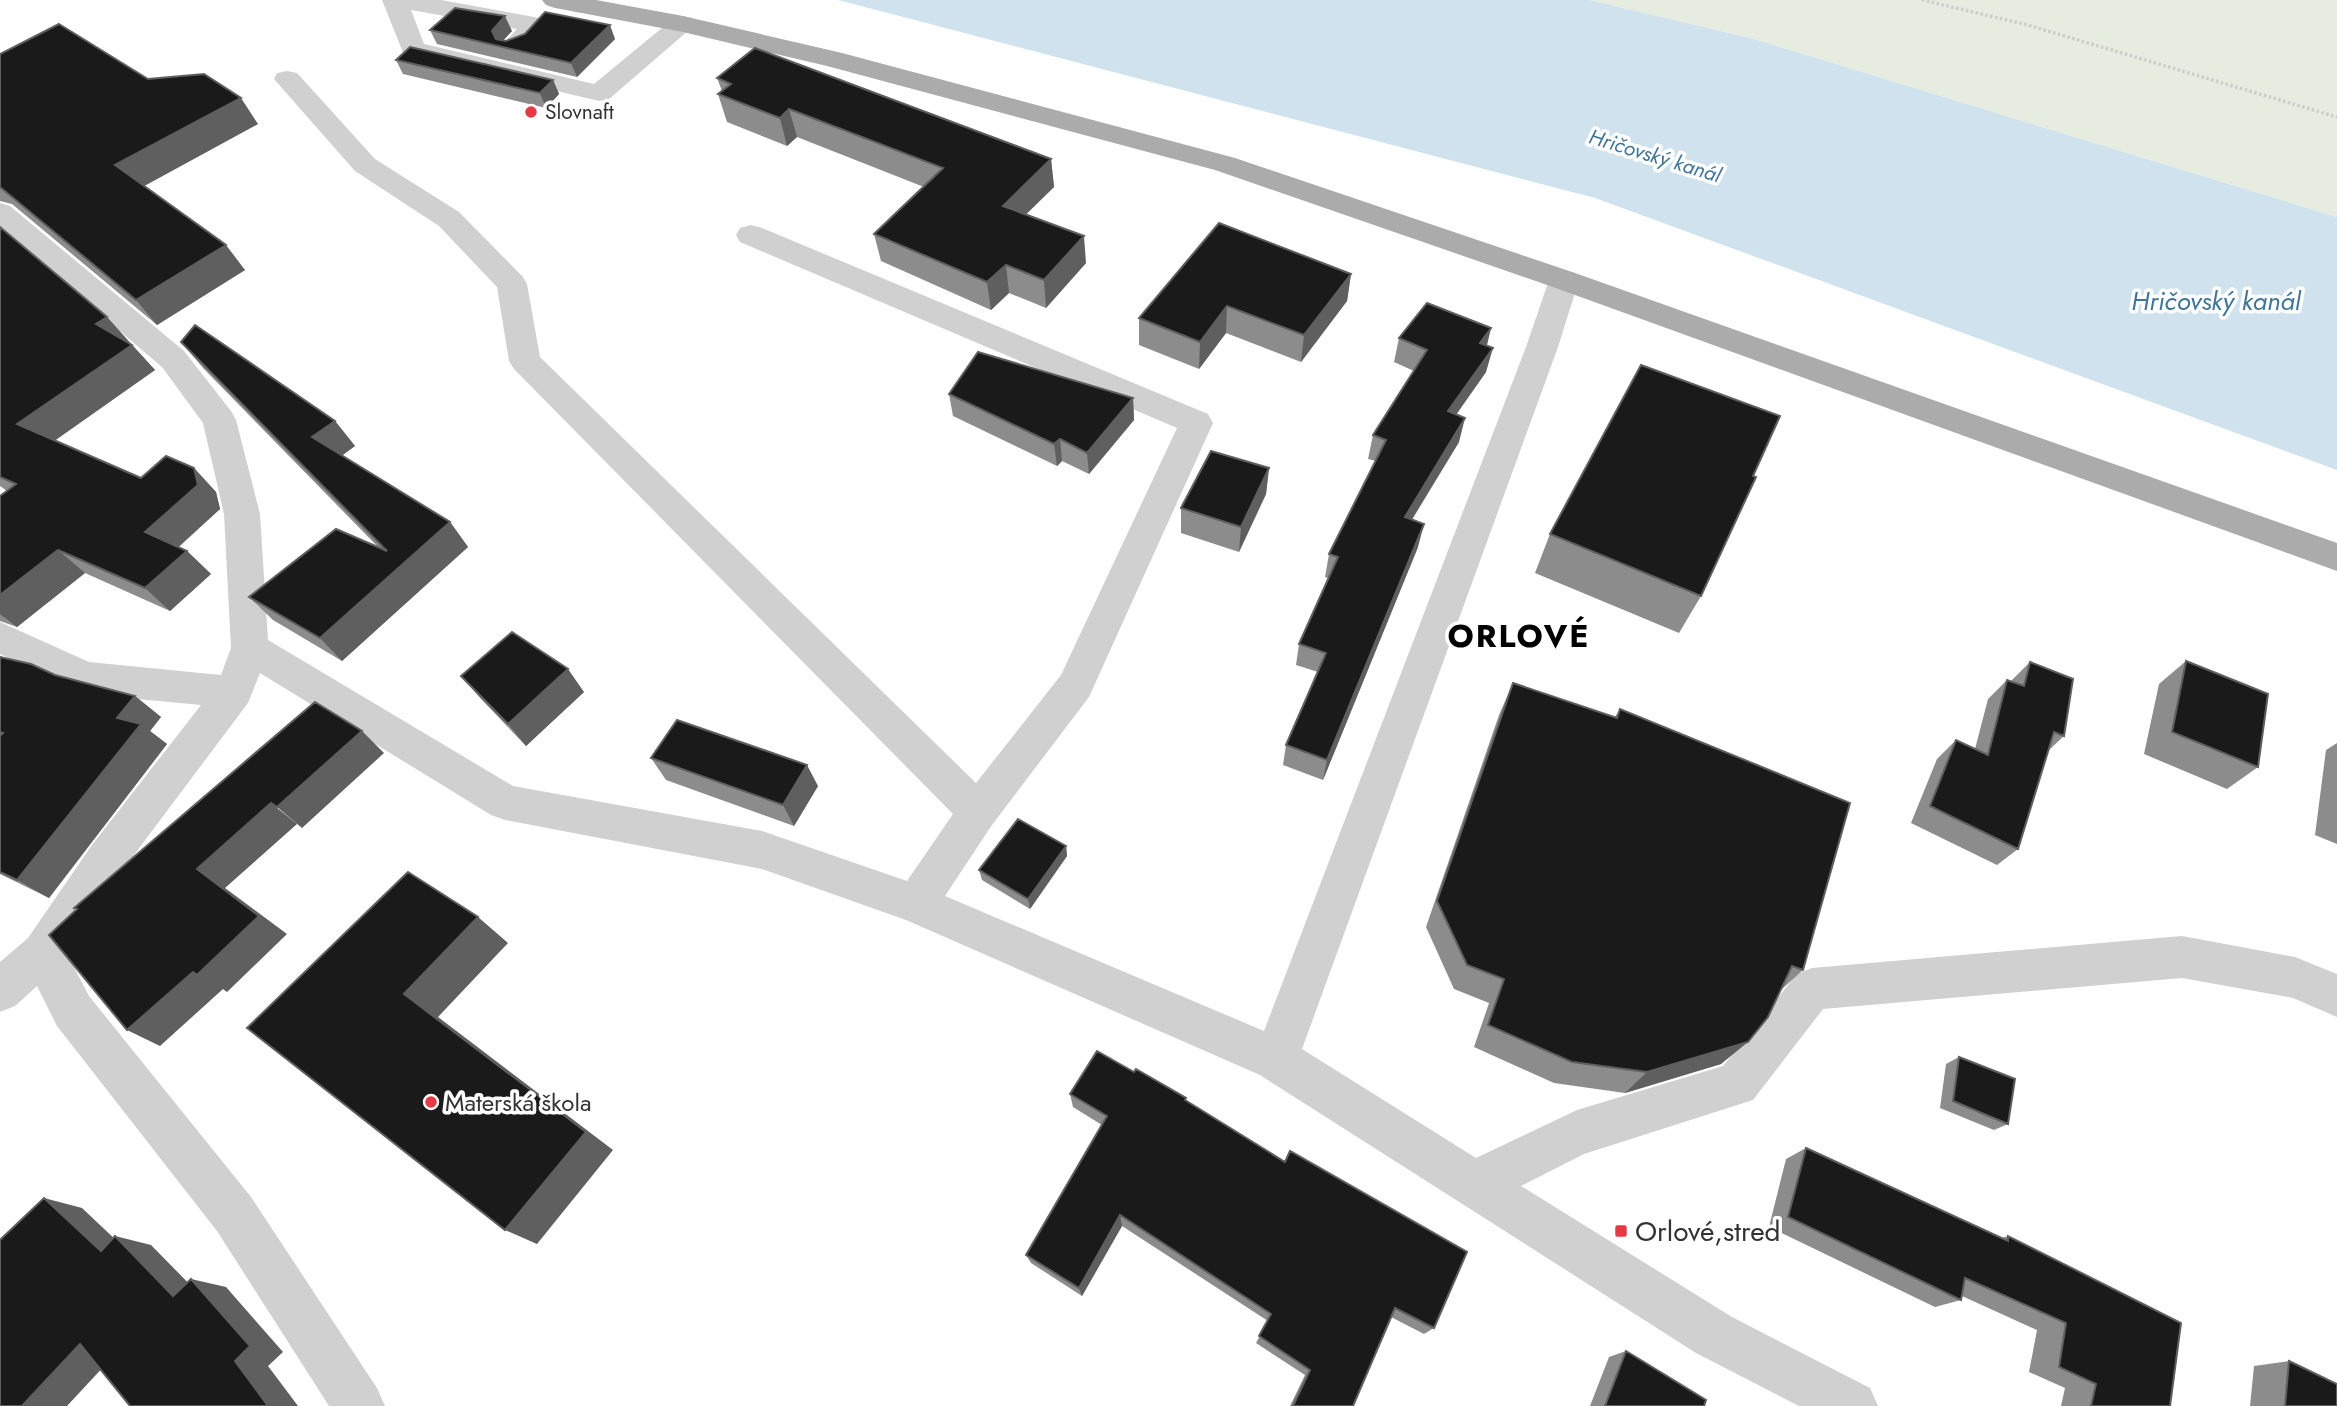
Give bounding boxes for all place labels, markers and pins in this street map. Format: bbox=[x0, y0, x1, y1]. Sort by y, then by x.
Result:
place label: Slovnaft bbox=[545, 97, 614, 127]
marker: Slovnaft bbox=[523, 104, 539, 120]
place label: Materská škola bbox=[445, 1085, 591, 1120]
marker: Materská škola bbox=[423, 1094, 439, 1110]
place label: Orlové,stred bbox=[1635, 1211, 1781, 1252]
marker: Orlové,stred bbox=[1613, 1223, 1629, 1239]

